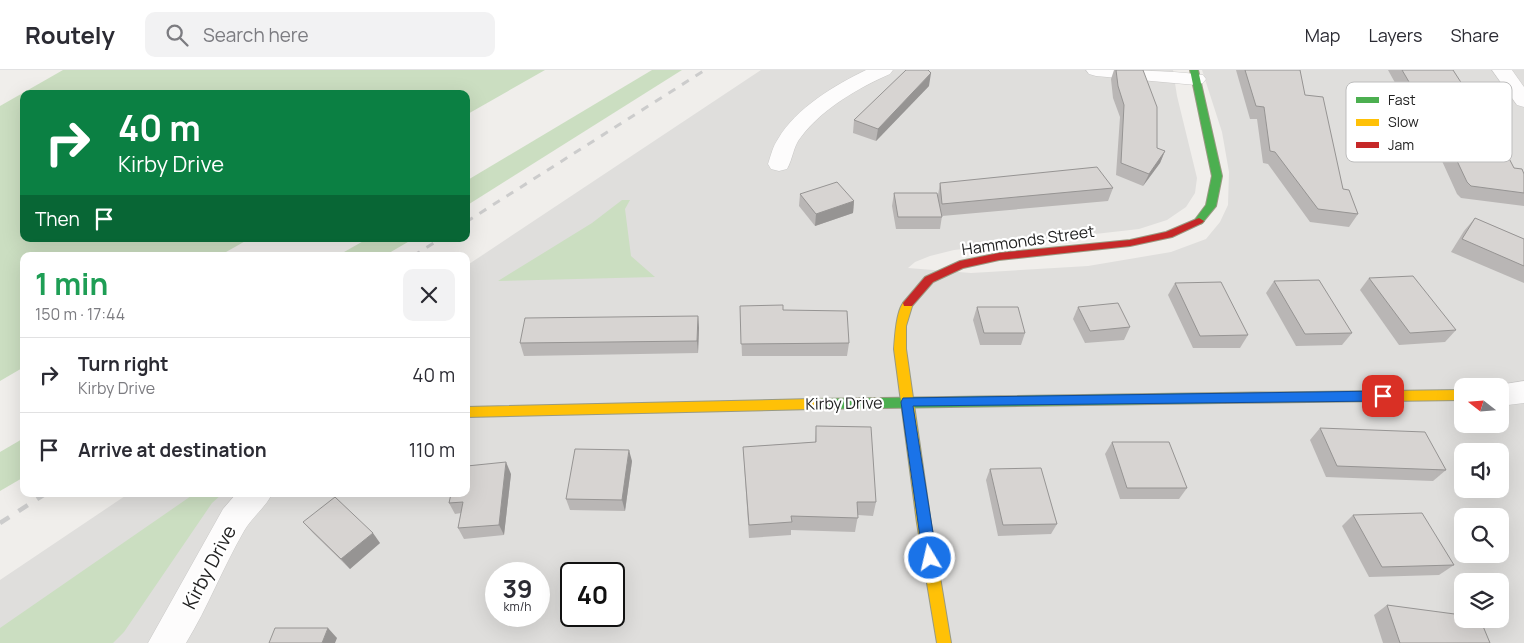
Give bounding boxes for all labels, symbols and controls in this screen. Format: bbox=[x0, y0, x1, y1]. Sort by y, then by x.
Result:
search box bbox=[145, 12, 495, 57]
text: Routely bbox=[25, 18, 115, 51]
icon: search bbox=[163, 21, 191, 49]
text: Search here bbox=[203, 22, 309, 48]
text: Map bbox=[1305, 23, 1340, 47]
text: Layers bbox=[1368, 23, 1422, 47]
text: Share bbox=[1450, 23, 1499, 47]
legend bbox=[1346, 82, 1512, 162]
text: Fast bbox=[1388, 90, 1416, 109]
text: 40 m bbox=[118, 104, 201, 152]
icon: right bbox=[35, 110, 100, 175]
text: Slow bbox=[1388, 112, 1419, 131]
text: Jam bbox=[1388, 135, 1414, 154]
text: Kirby Drive bbox=[118, 149, 224, 179]
icon: arrive bbox=[90, 205, 118, 233]
text: Then bbox=[35, 206, 80, 232]
street label: Hammonds Street bbox=[960, 220, 1096, 260]
text: 1 min bbox=[35, 263, 108, 304]
button: close bbox=[403, 269, 455, 321]
text: 150 m · 17:44 bbox=[35, 303, 125, 325]
text: Turn right bbox=[78, 351, 168, 377]
icon: right bbox=[35, 361, 63, 389]
text: 40 m bbox=[412, 362, 455, 388]
pin bbox=[1362, 375, 1404, 417]
text: Kirby Drive bbox=[78, 377, 155, 399]
north arrow bbox=[1454, 378, 1509, 432]
map controls bbox=[1454, 378, 1509, 628]
icon: arrive bbox=[1369, 382, 1397, 410]
street label: Kirby Drive bbox=[805, 391, 883, 415]
icon: arrive bbox=[35, 436, 63, 464]
text: Arrive at destination bbox=[78, 437, 267, 463]
text: 110 m bbox=[409, 437, 455, 463]
button: sound bbox=[1454, 443, 1509, 498]
button: search bbox=[1454, 508, 1509, 563]
street label: Kirby Drive bbox=[176, 520, 242, 614]
position arrow bbox=[903, 531, 955, 583]
speed limit sign: 40 bbox=[560, 562, 625, 627]
text: 39 bbox=[502, 571, 533, 606]
button: layers bbox=[1454, 573, 1509, 628]
text: km/h bbox=[504, 598, 531, 615]

